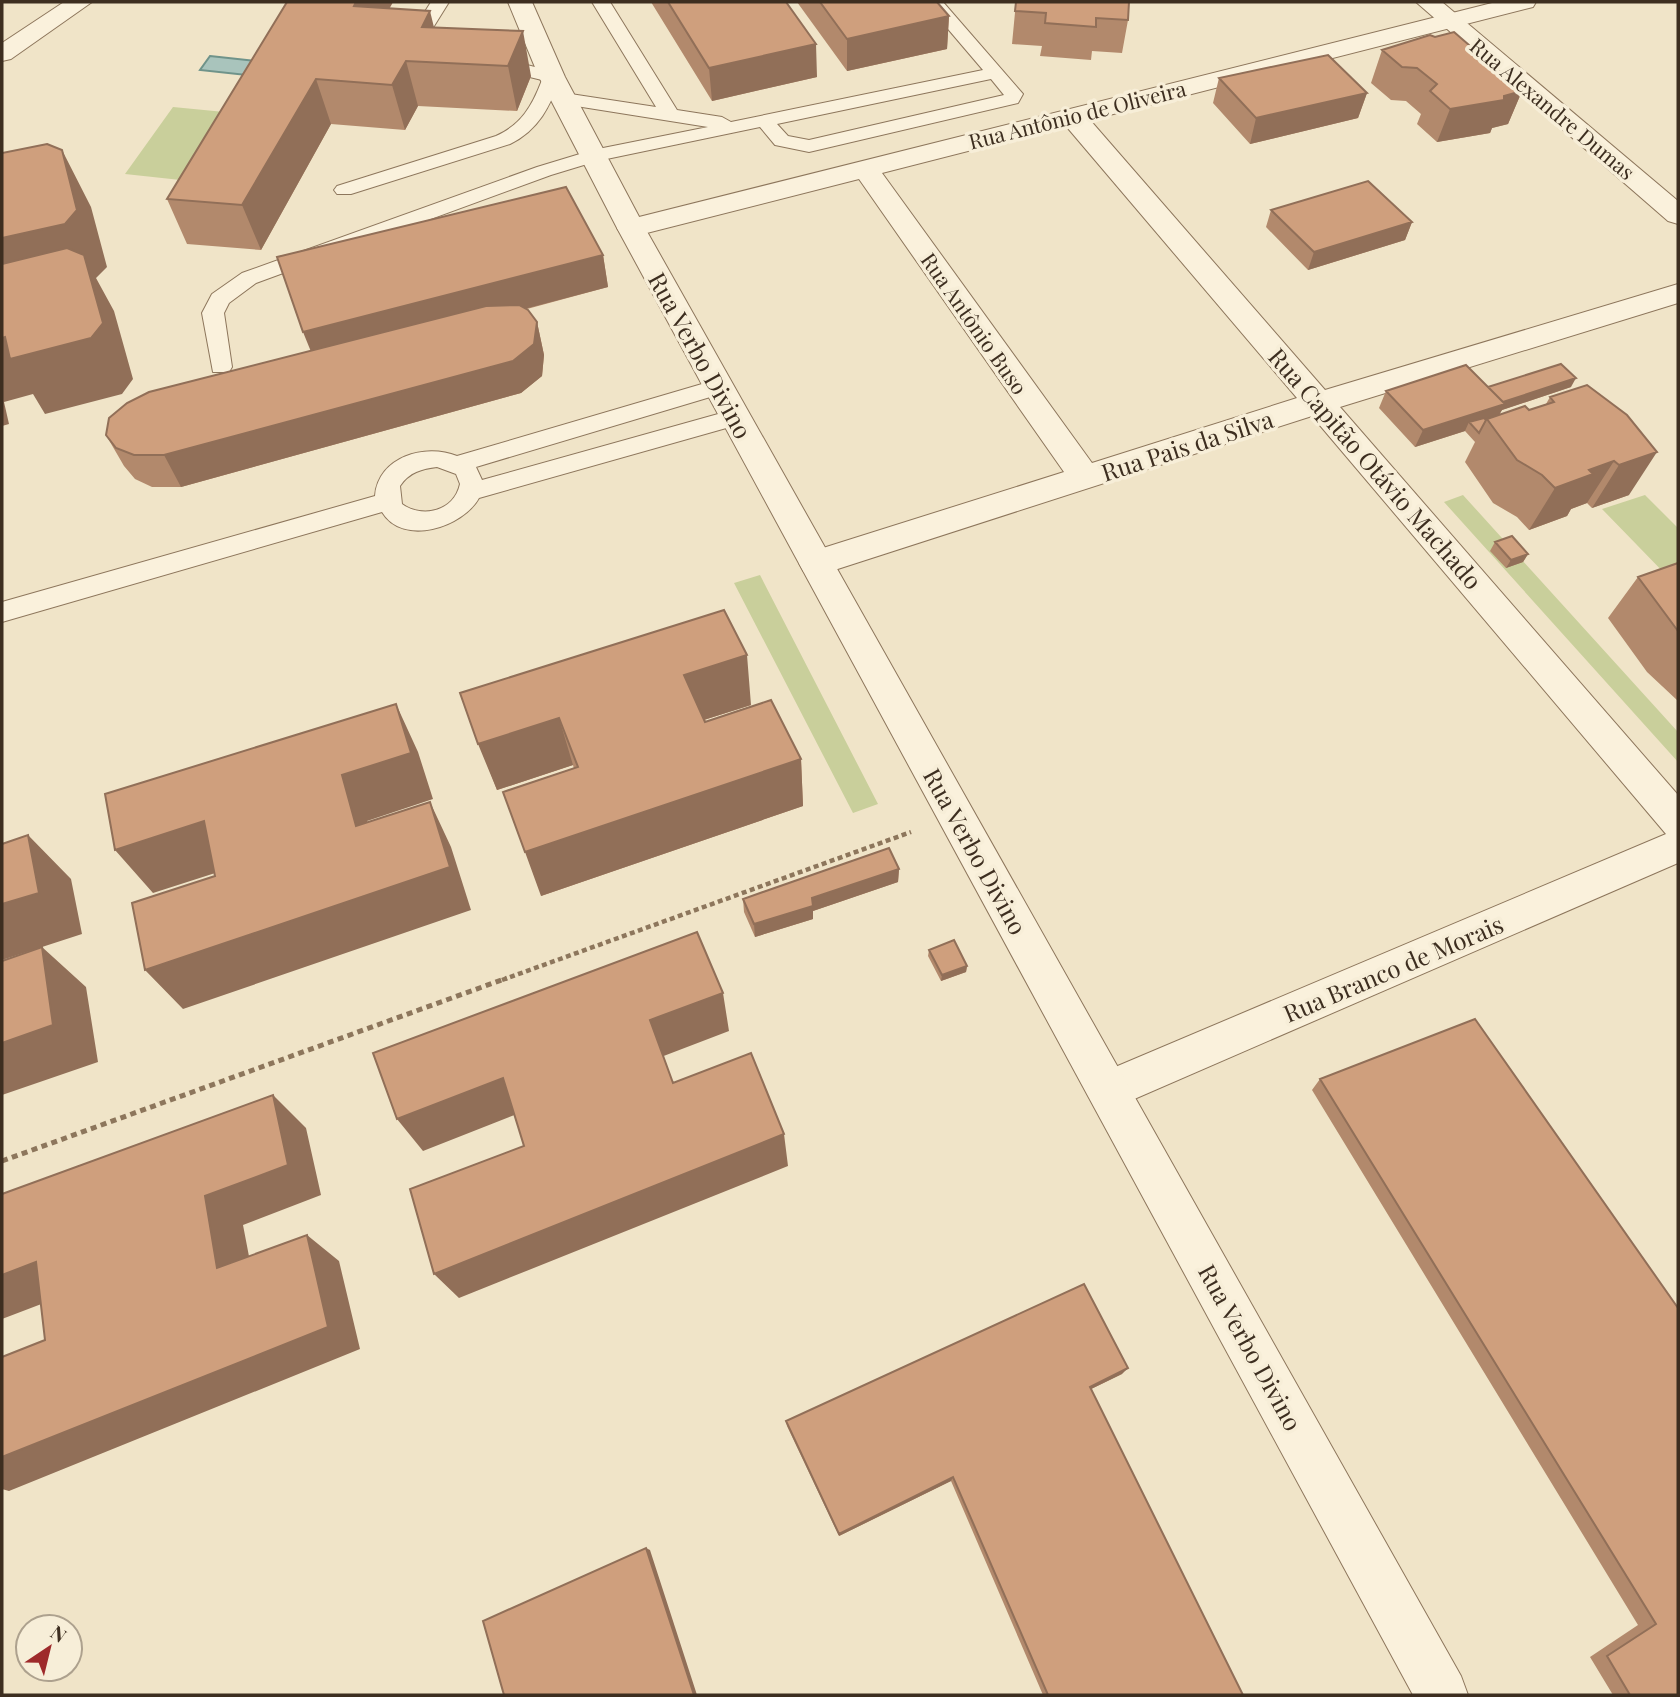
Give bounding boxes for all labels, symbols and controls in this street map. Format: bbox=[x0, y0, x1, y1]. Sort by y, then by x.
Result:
street label: Rua Alexandre Dumas bbox=[1465, 31, 1641, 185]
street label: Rua Antônio de Oliveira bbox=[965, 73, 1189, 155]
street label: Rua Antônio Buso bbox=[916, 247, 1034, 399]
street label: Rua Verbo Divino bbox=[642, 266, 760, 444]
street label: Rua Capitão Otávio Machado bbox=[1262, 341, 1490, 595]
street label: Rua Pais da Silva bbox=[1097, 402, 1277, 488]
street label: Rua Verbo Divino bbox=[917, 762, 1035, 940]
street label: Rua Branco de Morais bbox=[1278, 907, 1508, 1029]
street label: Rua Verbo Divino bbox=[1192, 1258, 1310, 1436]
north arrow bbox=[14, 1613, 84, 1683]
text: N bbox=[46, 1619, 73, 1648]

